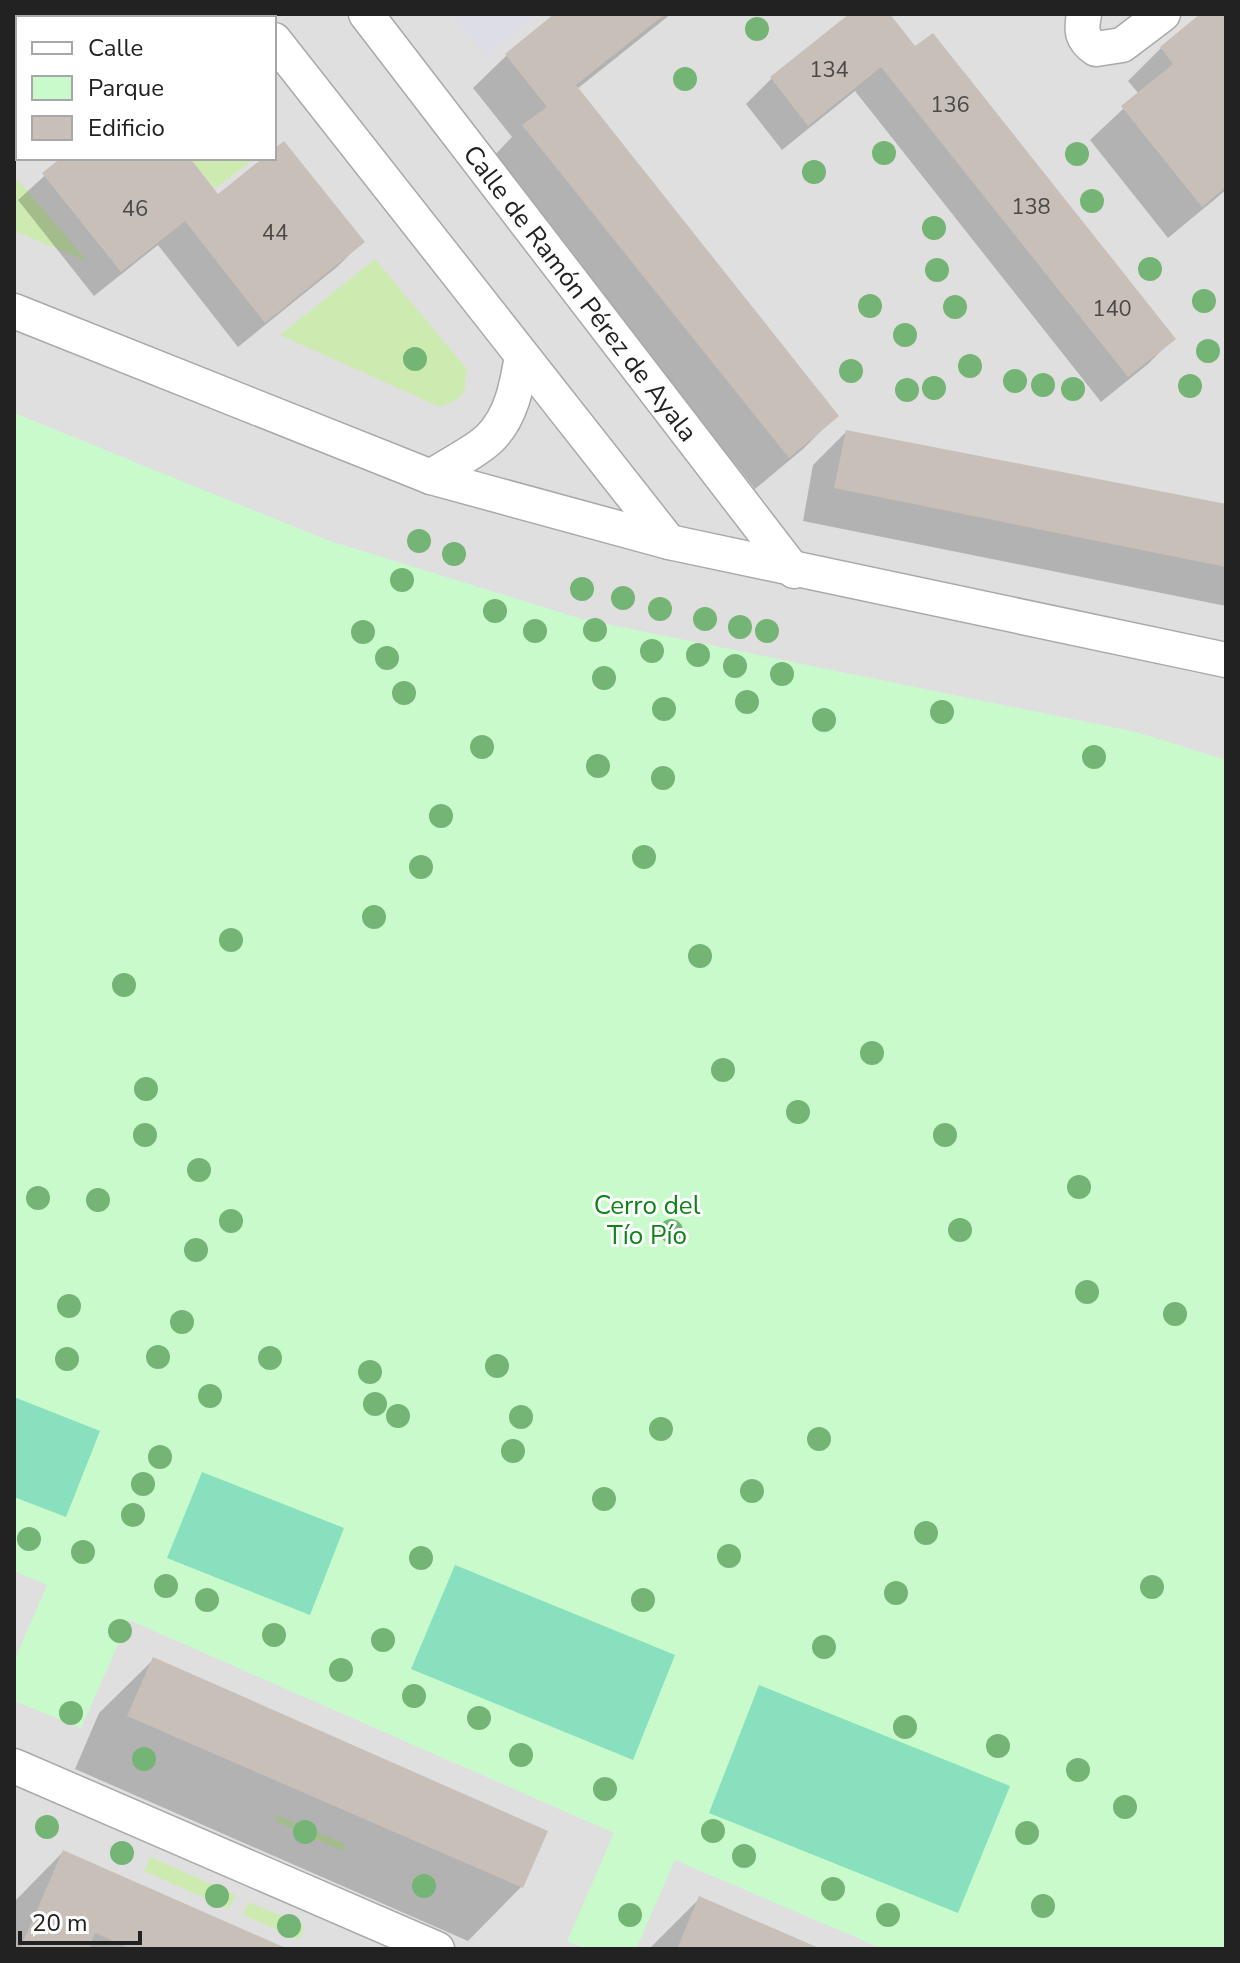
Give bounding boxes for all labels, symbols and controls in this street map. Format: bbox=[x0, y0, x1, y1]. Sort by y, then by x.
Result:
legend bbox=[16, 16, 276, 160]
text: Calle bbox=[88, 32, 143, 64]
house number: 134 bbox=[809, 55, 849, 85]
text: Parque bbox=[88, 72, 164, 104]
house number: 136 bbox=[930, 90, 970, 120]
text: Edificio bbox=[88, 112, 165, 144]
street label: Calle de Ramón Pérez de Ayala bbox=[455, 138, 705, 449]
house number: 138 bbox=[1011, 192, 1051, 222]
house number: 46 bbox=[122, 194, 148, 224]
house number: 44 bbox=[262, 218, 288, 248]
house number: 140 bbox=[1092, 294, 1132, 324]
park label: Cerro del Tío Pío bbox=[594, 1188, 701, 1253]
scale bar bbox=[20, 1895, 140, 1945]
text: 20 m bbox=[32, 1907, 88, 1939]

